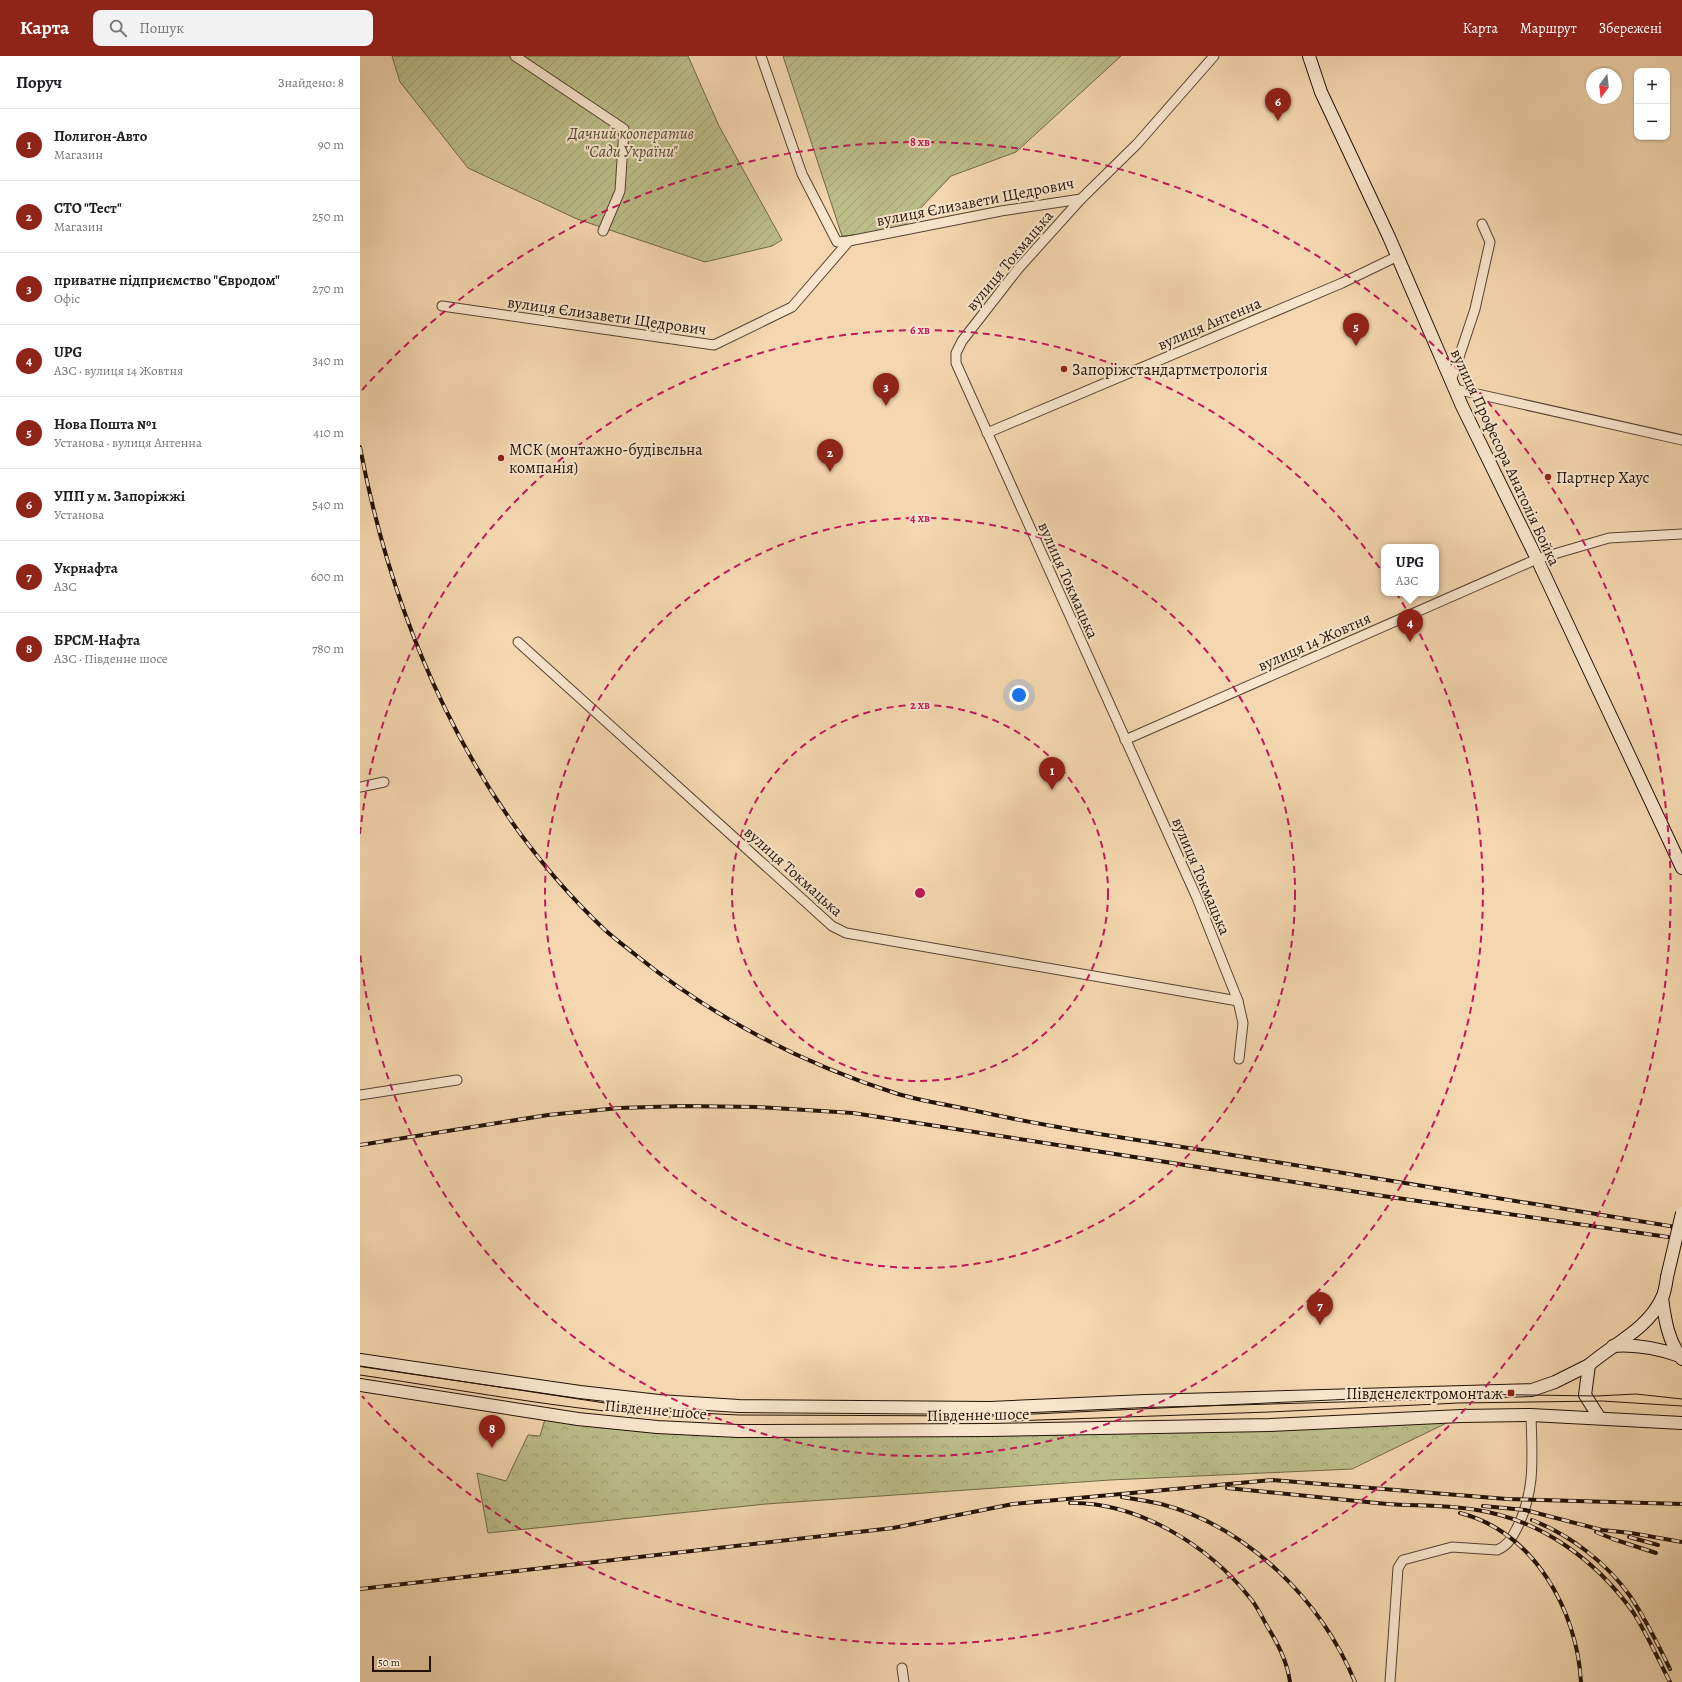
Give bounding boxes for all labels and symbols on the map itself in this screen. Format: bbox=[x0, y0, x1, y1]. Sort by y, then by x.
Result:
north arrow bbox=[1586, 68, 1622, 104]
pin: 6 bbox=[1265, 88, 1291, 121]
park label: Дачний кооператив "Сади України" bbox=[567, 123, 694, 163]
text: 8 хв bbox=[910, 134, 930, 150]
street label: вулиця Єлизавети Щедрович bbox=[875, 172, 1076, 232]
street label: вулиця Токмацька bbox=[961, 205, 1059, 316]
street label: вулиця Єлизавети Щедрович bbox=[506, 291, 708, 341]
street label: вулиця Антенна bbox=[1154, 292, 1265, 356]
pin: 5 bbox=[1343, 313, 1369, 346]
text: 6 хв bbox=[910, 322, 930, 338]
street label: вулиця Професора Анатолія Бойка bbox=[1445, 345, 1565, 570]
place label: Запоріжстандартметрологія bbox=[1072, 359, 1268, 381]
marker: Запоріжстандартметрологія bbox=[1059, 364, 1069, 374]
pin: 3 bbox=[873, 373, 899, 406]
place label: МСК (монтажно-будівельна компанія) bbox=[509, 439, 703, 479]
pin: 2 bbox=[817, 439, 843, 472]
marker: МСК (монтажно-будівельна компанія) bbox=[496, 453, 506, 463]
place label: Партнер Хаус bbox=[1556, 467, 1650, 489]
marker: Партнер Хаус bbox=[1543, 472, 1553, 482]
text: 4 хв bbox=[910, 510, 930, 526]
street label: вулиця Токмацька bbox=[1033, 519, 1104, 643]
street label: вулиця 14 Жовтня bbox=[1254, 607, 1375, 677]
pin: 4 bbox=[1397, 609, 1423, 642]
your location bbox=[1009, 685, 1029, 705]
text: 2 хв bbox=[910, 697, 930, 713]
pin: 1 bbox=[1039, 757, 1065, 790]
street label: вулиця Токмацька bbox=[1166, 814, 1236, 939]
street label: вулиця Токмацька bbox=[739, 822, 848, 922]
centre of rings bbox=[913, 886, 927, 900]
pin: 7 bbox=[1307, 1292, 1333, 1325]
place label: Південелектромонтаж bbox=[1346, 1383, 1503, 1405]
marker: Південелектромонтаж bbox=[1506, 1388, 1516, 1398]
street label: Південне шосе bbox=[604, 1395, 708, 1425]
street label: Південне шосе bbox=[926, 1403, 1030, 1427]
pin: 8 bbox=[479, 1415, 505, 1448]
scale bar bbox=[372, 1654, 431, 1673]

